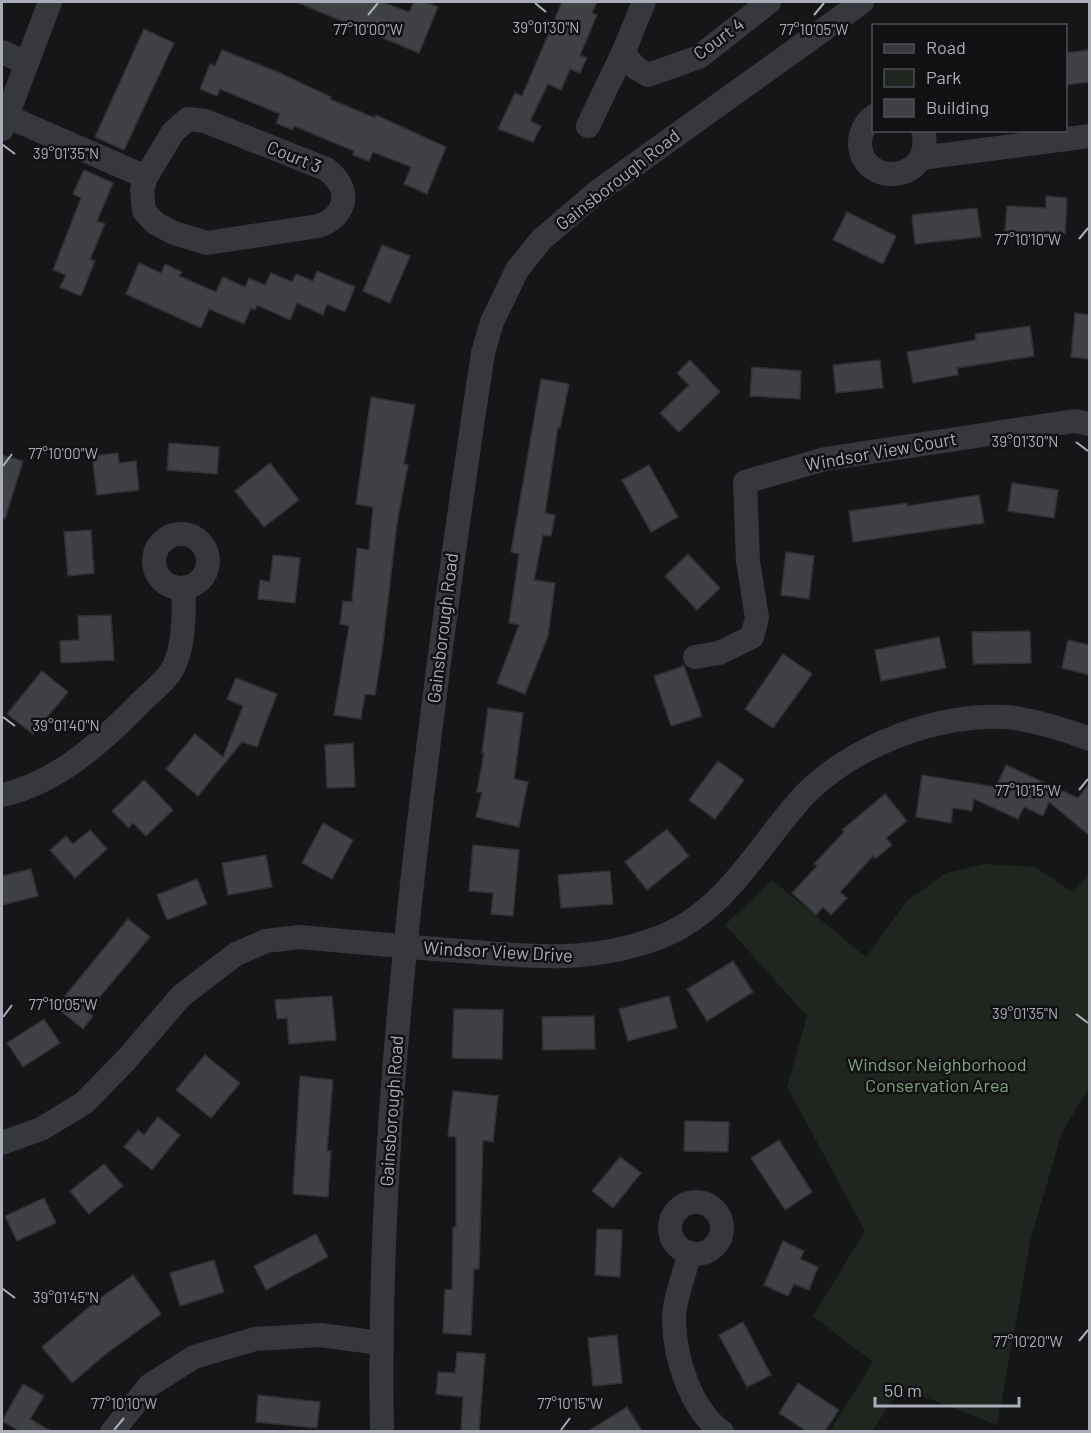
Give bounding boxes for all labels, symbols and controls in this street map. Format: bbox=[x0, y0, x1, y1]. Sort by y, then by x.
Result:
street label: Court 4 bbox=[689, 12, 748, 64]
text: 39°01'30"N bbox=[513, 18, 579, 36]
text: 77°10'00"W bbox=[333, 20, 403, 38]
text: 77°10'05"W bbox=[780, 20, 848, 38]
legend bbox=[872, 24, 1067, 132]
text: Road bbox=[926, 36, 966, 58]
text: Park bbox=[926, 66, 961, 88]
text: Building bbox=[926, 96, 989, 118]
street label: Gainsborough Road bbox=[551, 124, 684, 234]
street label: Court 3 bbox=[264, 135, 325, 177]
text: 39°01'35"N bbox=[33, 144, 99, 162]
text: 77°10'10"W bbox=[995, 230, 1061, 248]
street label: Windsor View Court bbox=[803, 427, 958, 475]
text: 39°01'30"N bbox=[992, 432, 1058, 450]
text: 77°10'00"W bbox=[28, 444, 98, 462]
street label: Gainsborough Road bbox=[422, 551, 462, 704]
text: 39°01'40"N bbox=[32, 716, 100, 734]
text: 77°10'15"W bbox=[995, 781, 1061, 799]
street label: Windsor View Drive bbox=[423, 936, 573, 966]
text: 77°10'05"W bbox=[29, 995, 97, 1013]
text: 39°01'35"N bbox=[992, 1004, 1058, 1022]
street label: Gainsborough Road bbox=[375, 1035, 407, 1187]
park label: Windsor Neighborhood Conservation Area bbox=[847, 1053, 1027, 1096]
text: 39°01'45"N bbox=[33, 1288, 99, 1306]
text: 77°10'20"W bbox=[993, 1332, 1063, 1350]
scale bar bbox=[875, 1370, 1019, 1408]
text: 50 m bbox=[884, 1379, 922, 1401]
text: 77°10'10"W bbox=[91, 1394, 157, 1412]
text: 77°10'15"W bbox=[537, 1394, 603, 1412]

